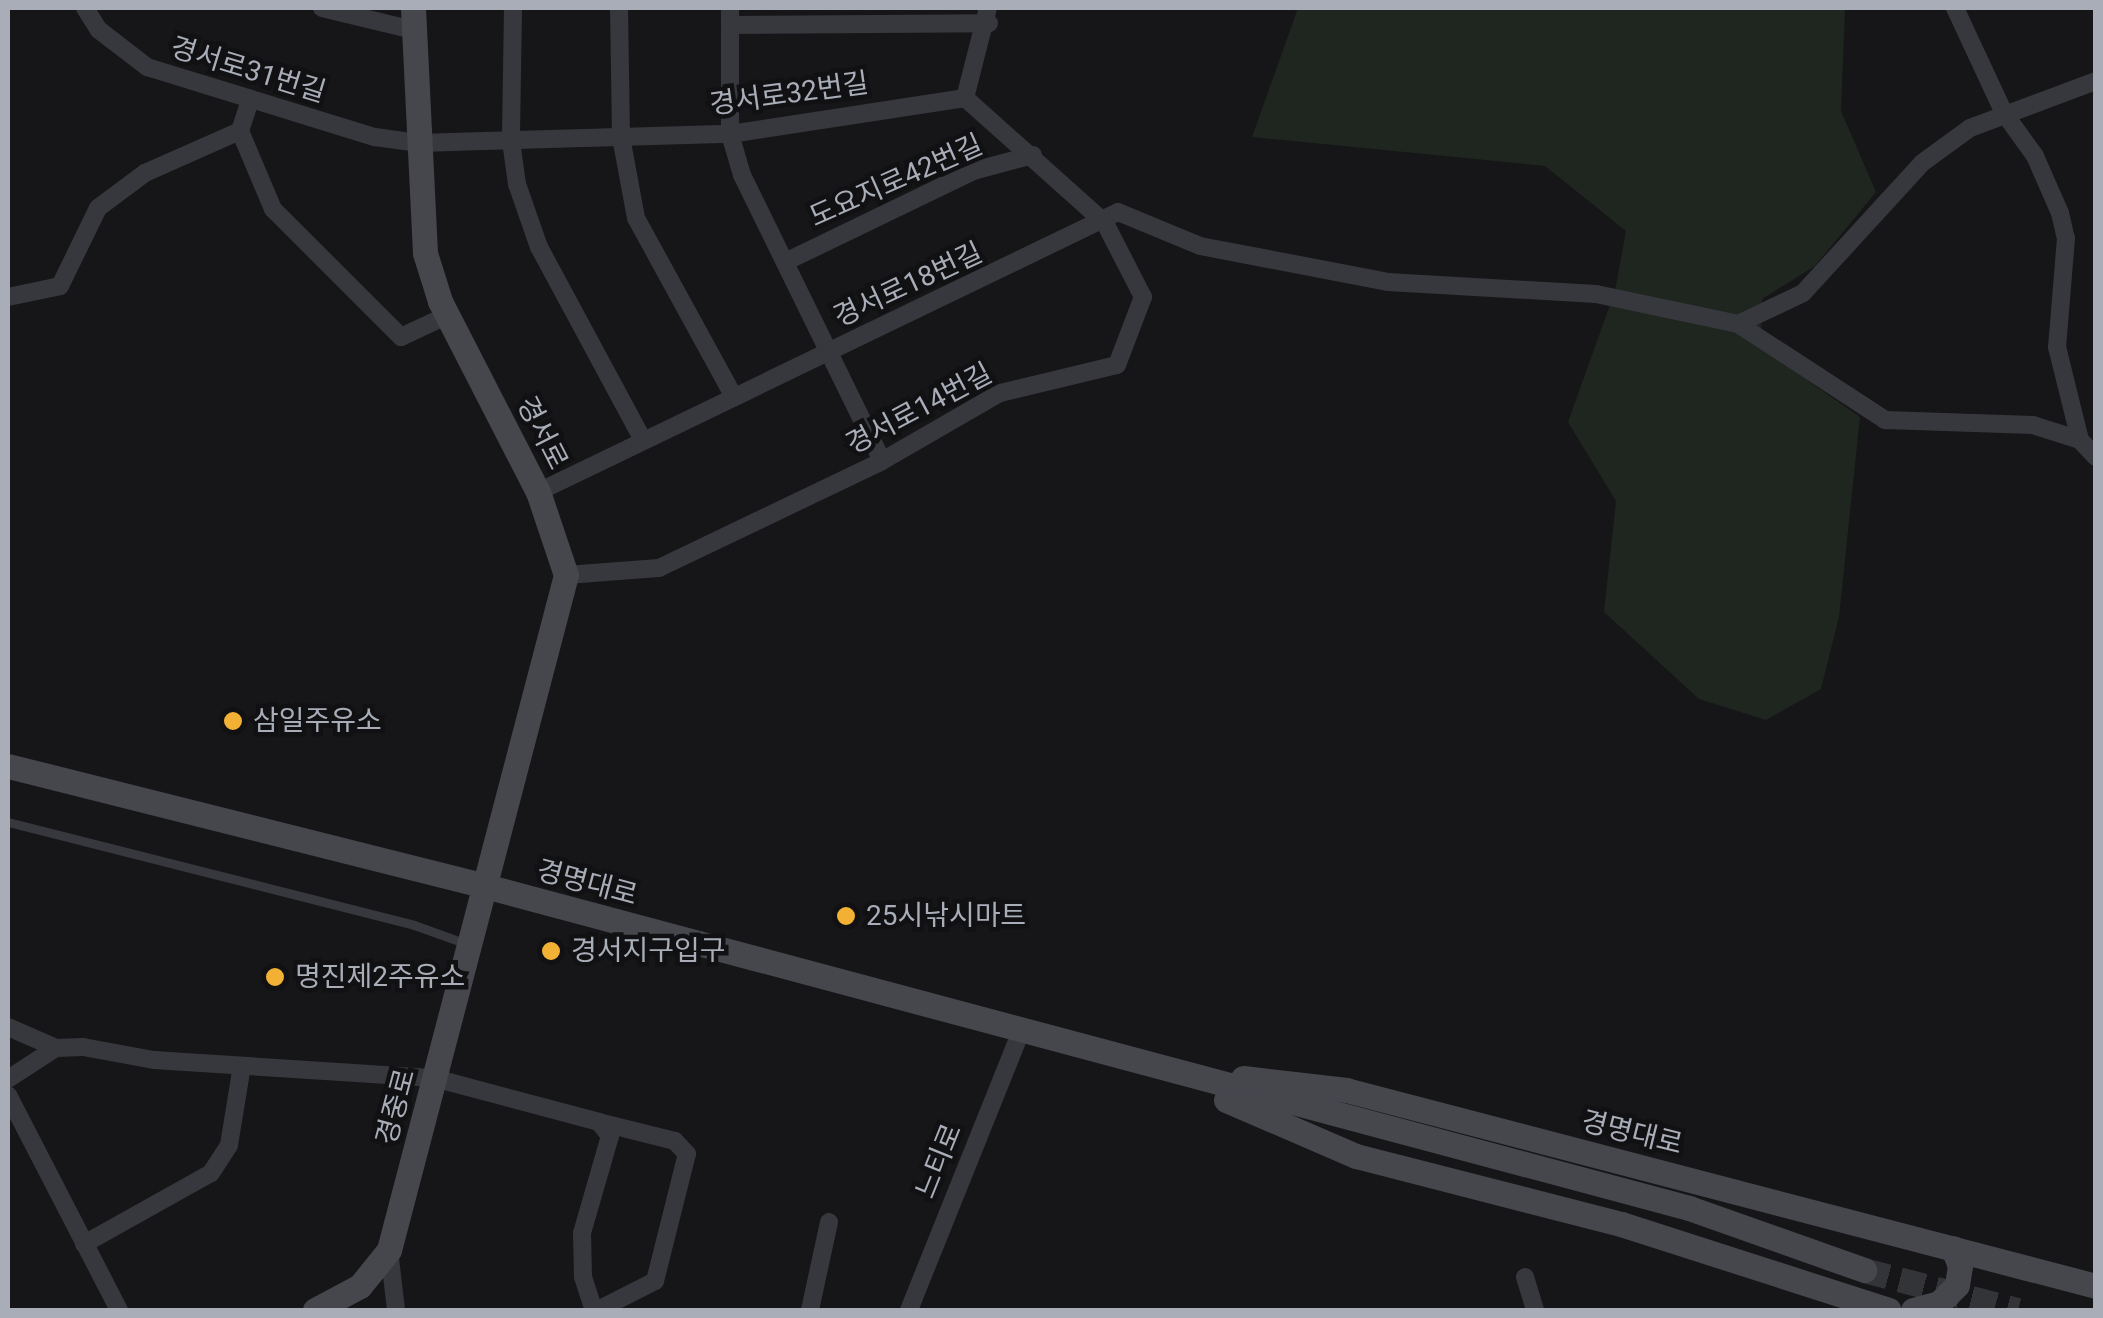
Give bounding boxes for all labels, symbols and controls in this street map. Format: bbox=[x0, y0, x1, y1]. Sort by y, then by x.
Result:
street label: 경서로31번길 bbox=[166, 31, 330, 109]
street label: 경서로32번길 bbox=[707, 66, 871, 122]
street label: 도요지로42번길 bbox=[804, 128, 988, 234]
street label: 경서로18번길 bbox=[828, 236, 988, 334]
street label: 경서로14번길 bbox=[840, 357, 998, 461]
street label: 경서로 bbox=[509, 391, 575, 475]
place label: 삼일주유소 bbox=[253, 704, 382, 738]
marker: 삼일주유소 bbox=[222, 710, 244, 732]
street label: 경명대로 bbox=[533, 853, 641, 913]
place label: 25시낚시마트 bbox=[866, 899, 1026, 933]
marker: 25시낚시마트 bbox=[835, 905, 857, 927]
place label: 경서지구입구 bbox=[571, 934, 726, 968]
marker: 경서지구입구 bbox=[540, 940, 562, 962]
place label: 명진제2주유소 bbox=[295, 960, 465, 994]
marker: 명진제2주유소 bbox=[264, 966, 286, 988]
street label: 경중로 bbox=[370, 1065, 422, 1149]
street label: 경명대로 bbox=[1578, 1104, 1686, 1162]
street label: 느티로 bbox=[909, 1119, 969, 1203]

